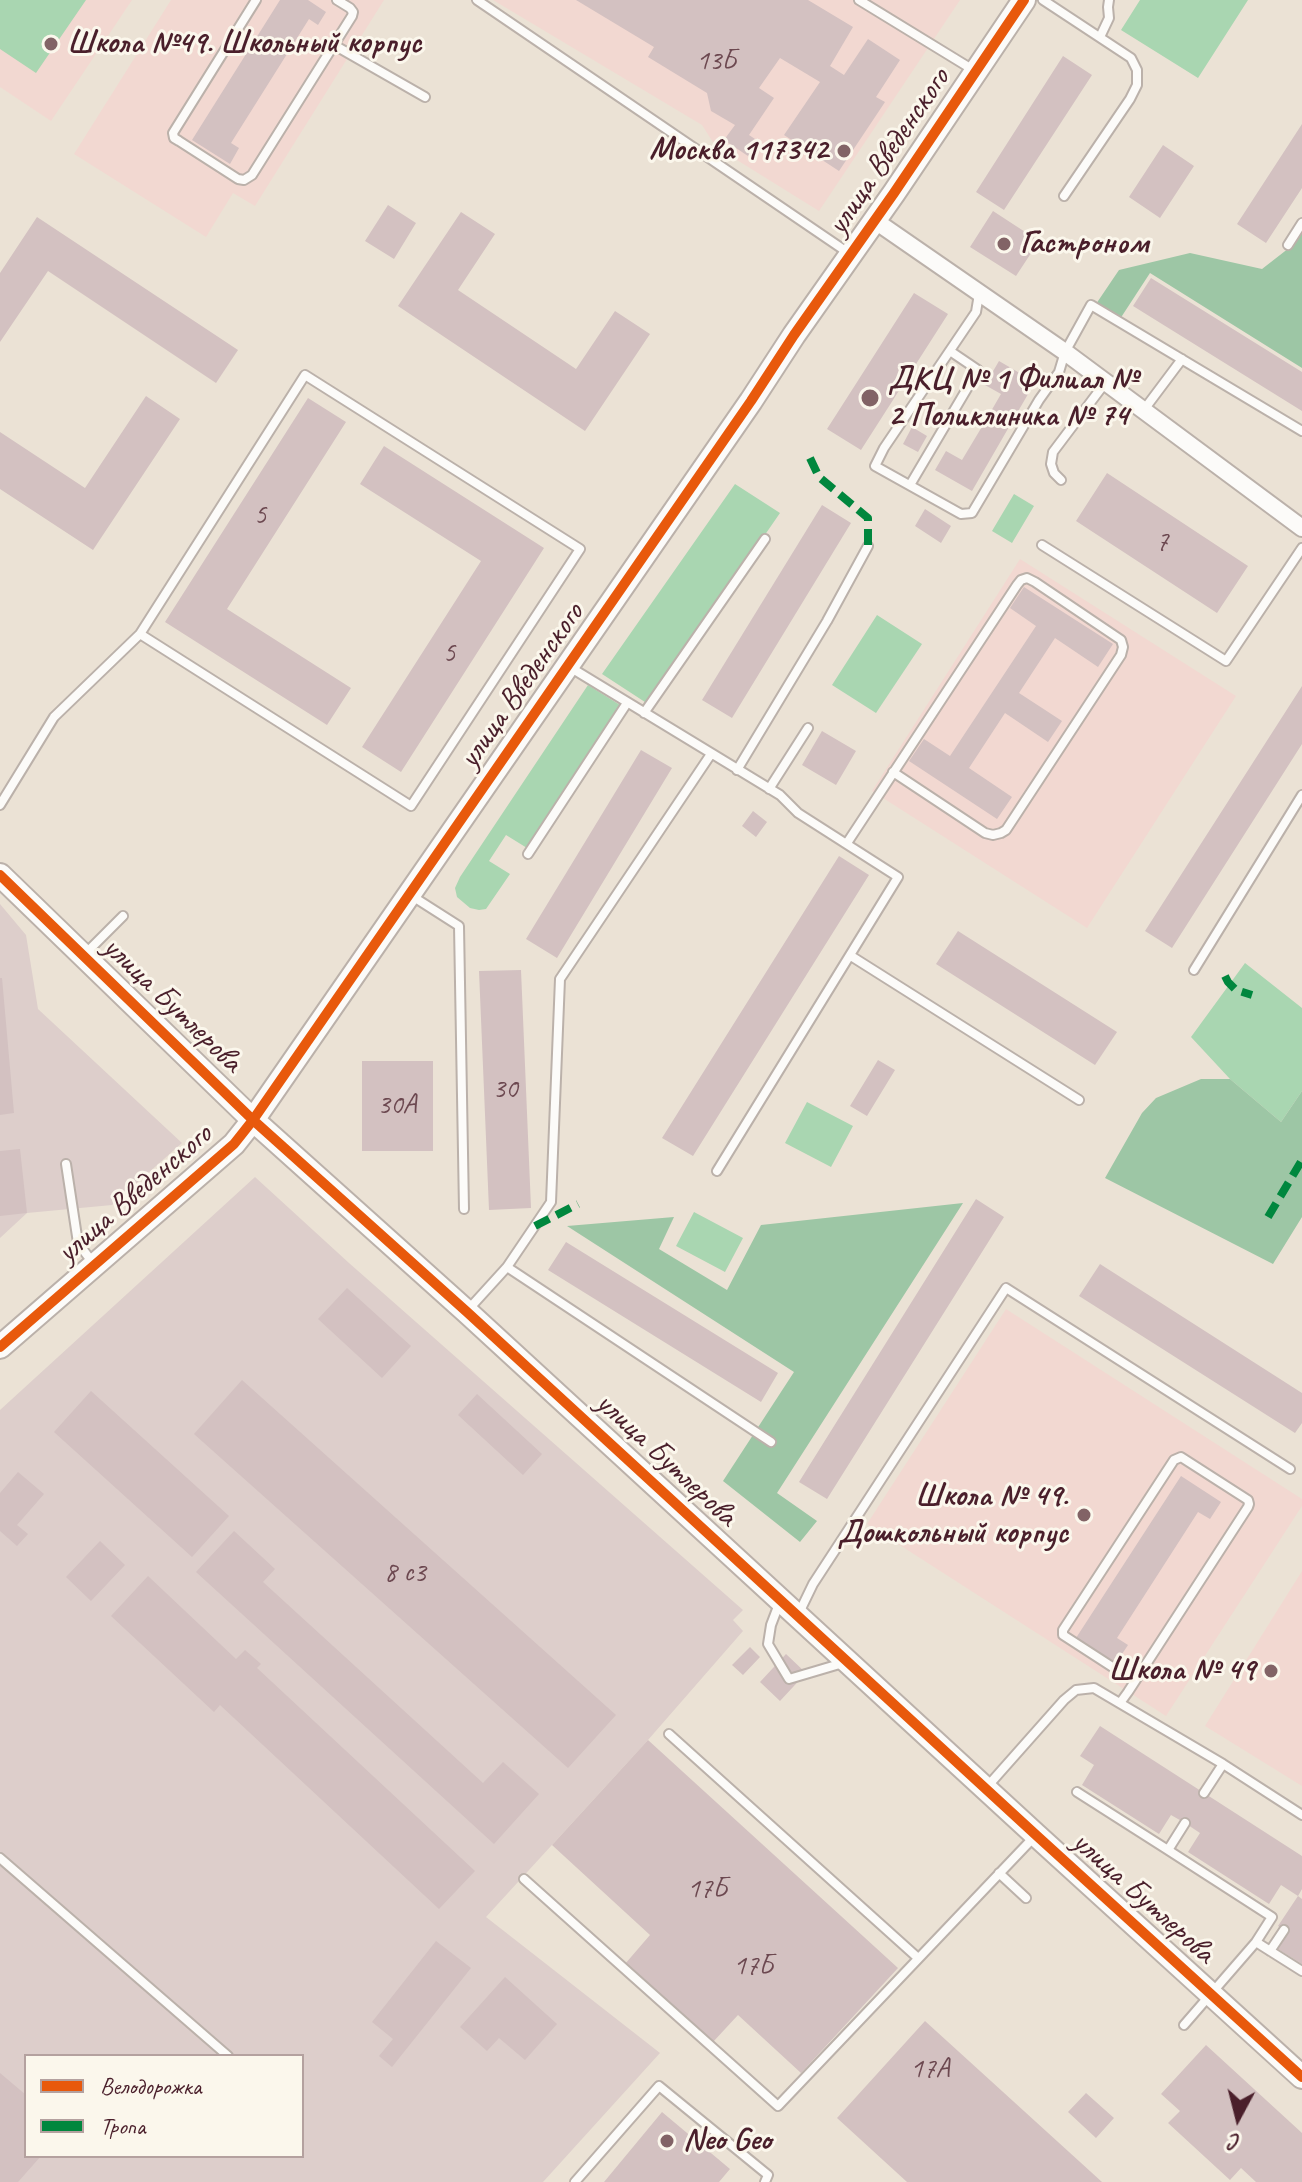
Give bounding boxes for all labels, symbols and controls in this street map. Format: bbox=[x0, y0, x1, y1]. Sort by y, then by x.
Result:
place label: Школа №49. Школьный корпус bbox=[67, 25, 421, 63]
marker: Школа №49. Школьный корпус bbox=[42, 35, 60, 53]
house number: 13Б bbox=[696, 45, 736, 79]
street label: улица Введенского bbox=[819, 61, 959, 243]
place label: Москва 117342 bbox=[649, 132, 828, 170]
marker: Москва 117342 bbox=[835, 142, 853, 160]
place label: Гастроном bbox=[1020, 225, 1148, 263]
marker: Гастроном bbox=[995, 235, 1013, 253]
place label: ДКЦ № 1 Филиал № 2 Поликлиника № 74 bbox=[888, 361, 1137, 436]
marker: ДКЦ № 1 Филиал № 2 Поликлиника № 74 bbox=[859, 387, 881, 409]
house number: 5 bbox=[254, 499, 266, 533]
house number: 7 bbox=[1156, 526, 1168, 560]
street label: улица Введенского bbox=[451, 596, 593, 776]
house number: 5 bbox=[443, 637, 455, 671]
street label: улица Бутлерова bbox=[94, 929, 250, 1081]
house number: 30 bbox=[492, 1073, 518, 1107]
house number: 30А bbox=[377, 1089, 417, 1123]
street label: улица Введенского bbox=[50, 1116, 220, 1272]
street label: улица Бутлерова bbox=[587, 1385, 745, 1535]
place label: Школа № 49. Дошкольный корпус bbox=[837, 1478, 1068, 1553]
marker: Школа № 49. Дошкольный корпус bbox=[1075, 1506, 1093, 1524]
house number: 8 с3 bbox=[384, 1557, 426, 1591]
place label: Школа № 49 bbox=[1108, 1652, 1255, 1690]
marker: Школа № 49 bbox=[1262, 1662, 1280, 1680]
street label: улица Бутлерова bbox=[1063, 1824, 1223, 1972]
house number: 17Б bbox=[687, 1873, 727, 1907]
house number: 17Б bbox=[733, 1950, 773, 1984]
house number: 17А bbox=[910, 2053, 950, 2087]
legend bbox=[24, 2054, 304, 2158]
text: Велодорожка bbox=[100, 2071, 201, 2101]
north arrow bbox=[1198, 2078, 1278, 2158]
text: Тропа bbox=[100, 2111, 145, 2141]
place label: Neo Geo bbox=[683, 2122, 771, 2160]
text: С bbox=[1228, 2127, 1242, 2156]
marker: Neo Geo bbox=[658, 2132, 676, 2150]

